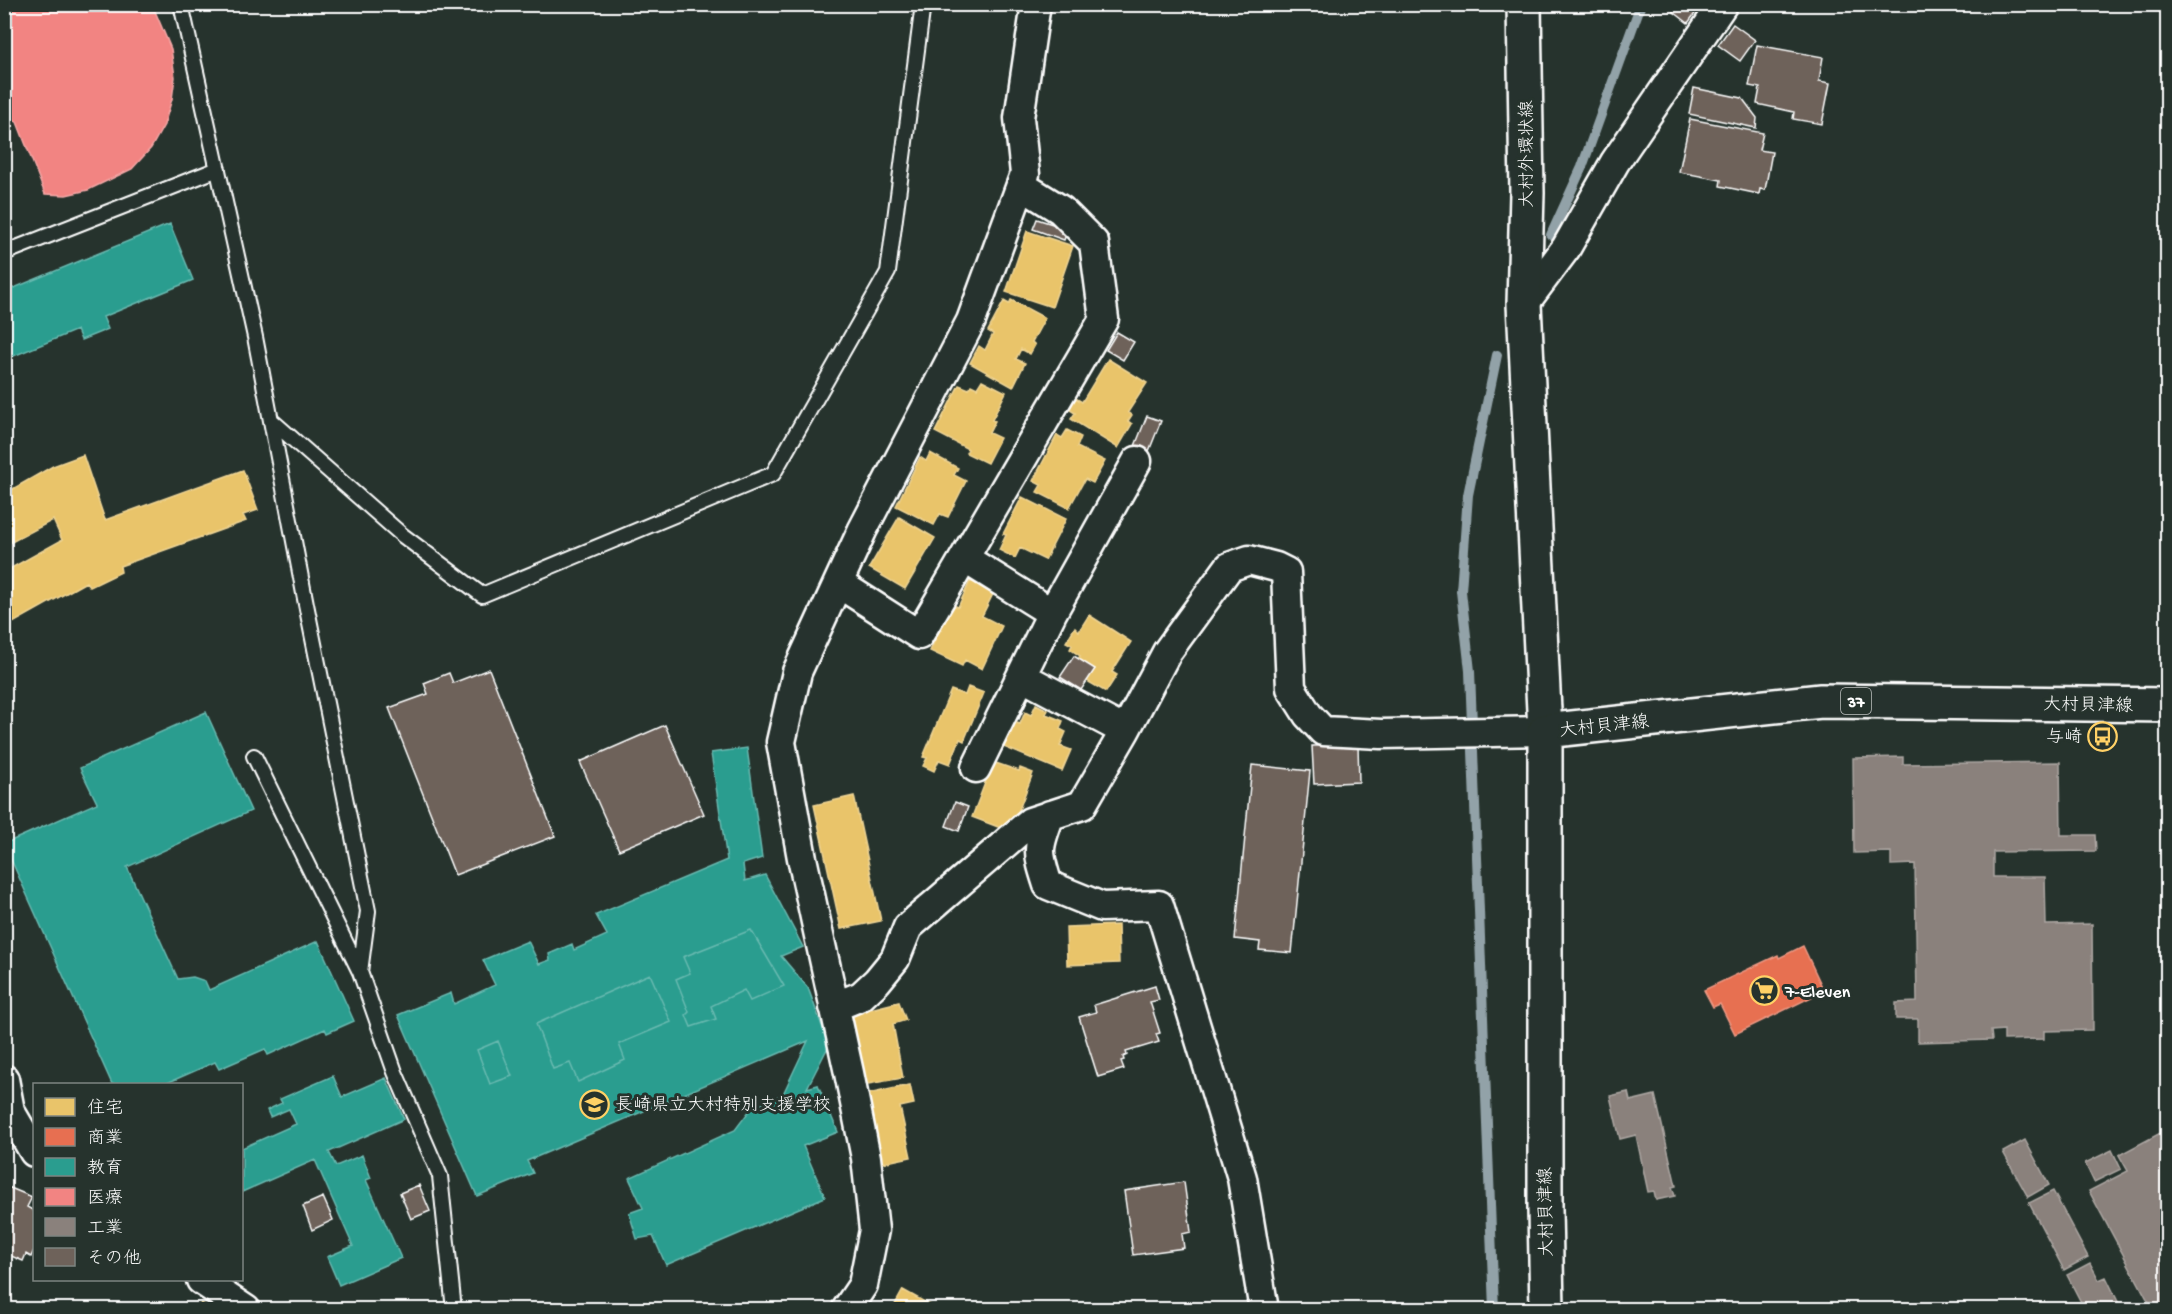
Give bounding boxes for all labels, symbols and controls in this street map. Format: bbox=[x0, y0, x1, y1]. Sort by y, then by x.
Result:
street label: 大村外環状線 bbox=[1517, 100, 1539, 208]
road number: 37 bbox=[1841, 688, 1871, 714]
street label: 大村貝津線 bbox=[2043, 694, 2133, 718]
street label: 大村貝津線 bbox=[1558, 711, 1650, 743]
bus stop icon: 与崎 bbox=[2087, 720, 2119, 752]
place label: 与崎 bbox=[2046, 727, 2082, 749]
supermarket icon: 7-Eleven bbox=[1748, 975, 1780, 1007]
place label: 7-Eleven bbox=[1784, 983, 1851, 1004]
legend bbox=[33, 1083, 243, 1281]
school or university icon: 長崎県立大村特別支援学校 bbox=[578, 1088, 610, 1120]
place label: 長崎県立大村特別支援学校 bbox=[615, 1095, 831, 1117]
text: 住宅 bbox=[87, 1098, 123, 1120]
text: 商業 bbox=[87, 1128, 123, 1150]
text: 教育 bbox=[87, 1158, 123, 1180]
street label: 大村貝津線 bbox=[1535, 1167, 1559, 1257]
text: 医療 bbox=[87, 1188, 123, 1210]
text: 工業 bbox=[87, 1218, 123, 1240]
text: その他 bbox=[87, 1249, 141, 1270]

